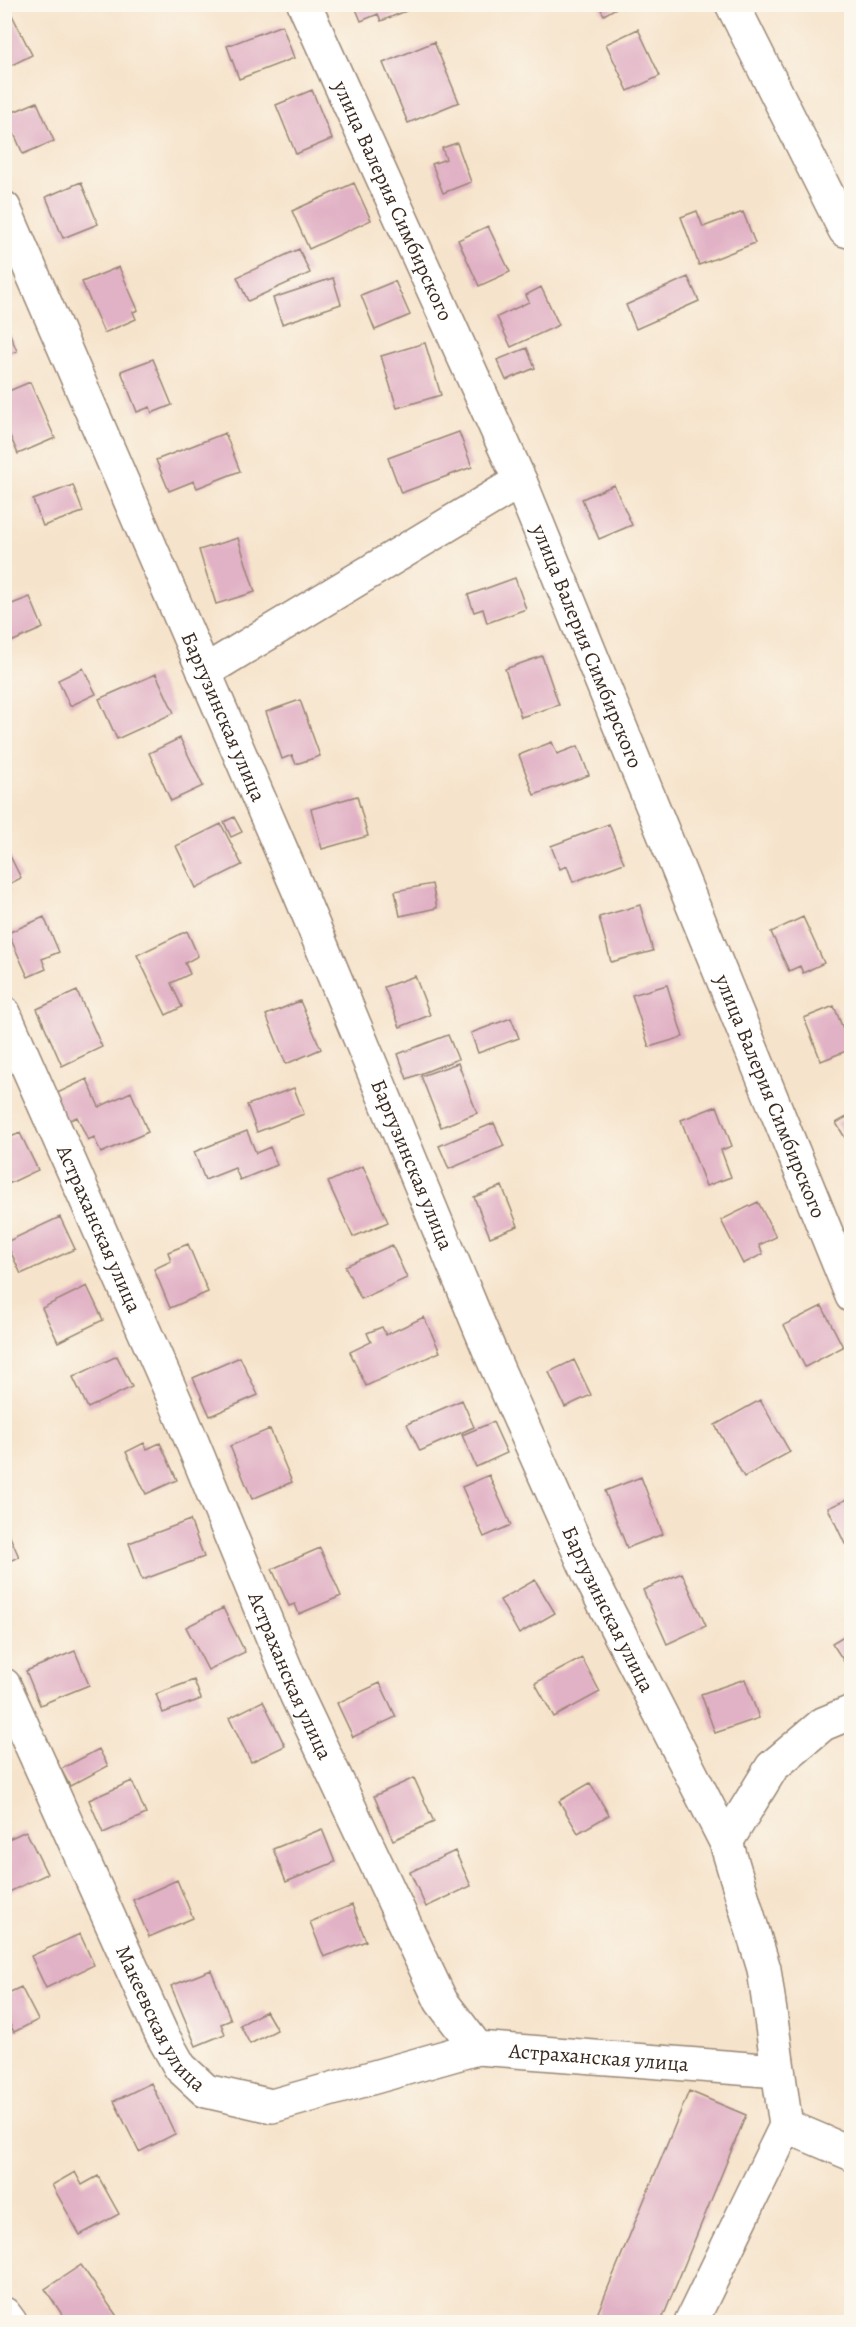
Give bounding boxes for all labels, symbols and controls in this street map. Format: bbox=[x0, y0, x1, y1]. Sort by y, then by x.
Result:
street label: улица Валерия Симбирского bbox=[326, 75, 460, 325]
street label: улица Валерия Симбирского bbox=[525, 519, 649, 772]
street label: Баргузинская улица bbox=[175, 627, 273, 806]
street label: улица Валерия Симбирского bbox=[708, 969, 833, 1222]
street label: Баргузинская улица bbox=[364, 1075, 460, 1254]
street label: Астраханская улица bbox=[50, 1140, 149, 1317]
street label: Баргузинская улица bbox=[555, 1521, 661, 1697]
street label: Астраханская улица bbox=[241, 1587, 339, 1765]
street label: Макеевская улица bbox=[109, 1941, 212, 2098]
street label: Астраханская улица bbox=[507, 2036, 690, 2078]

